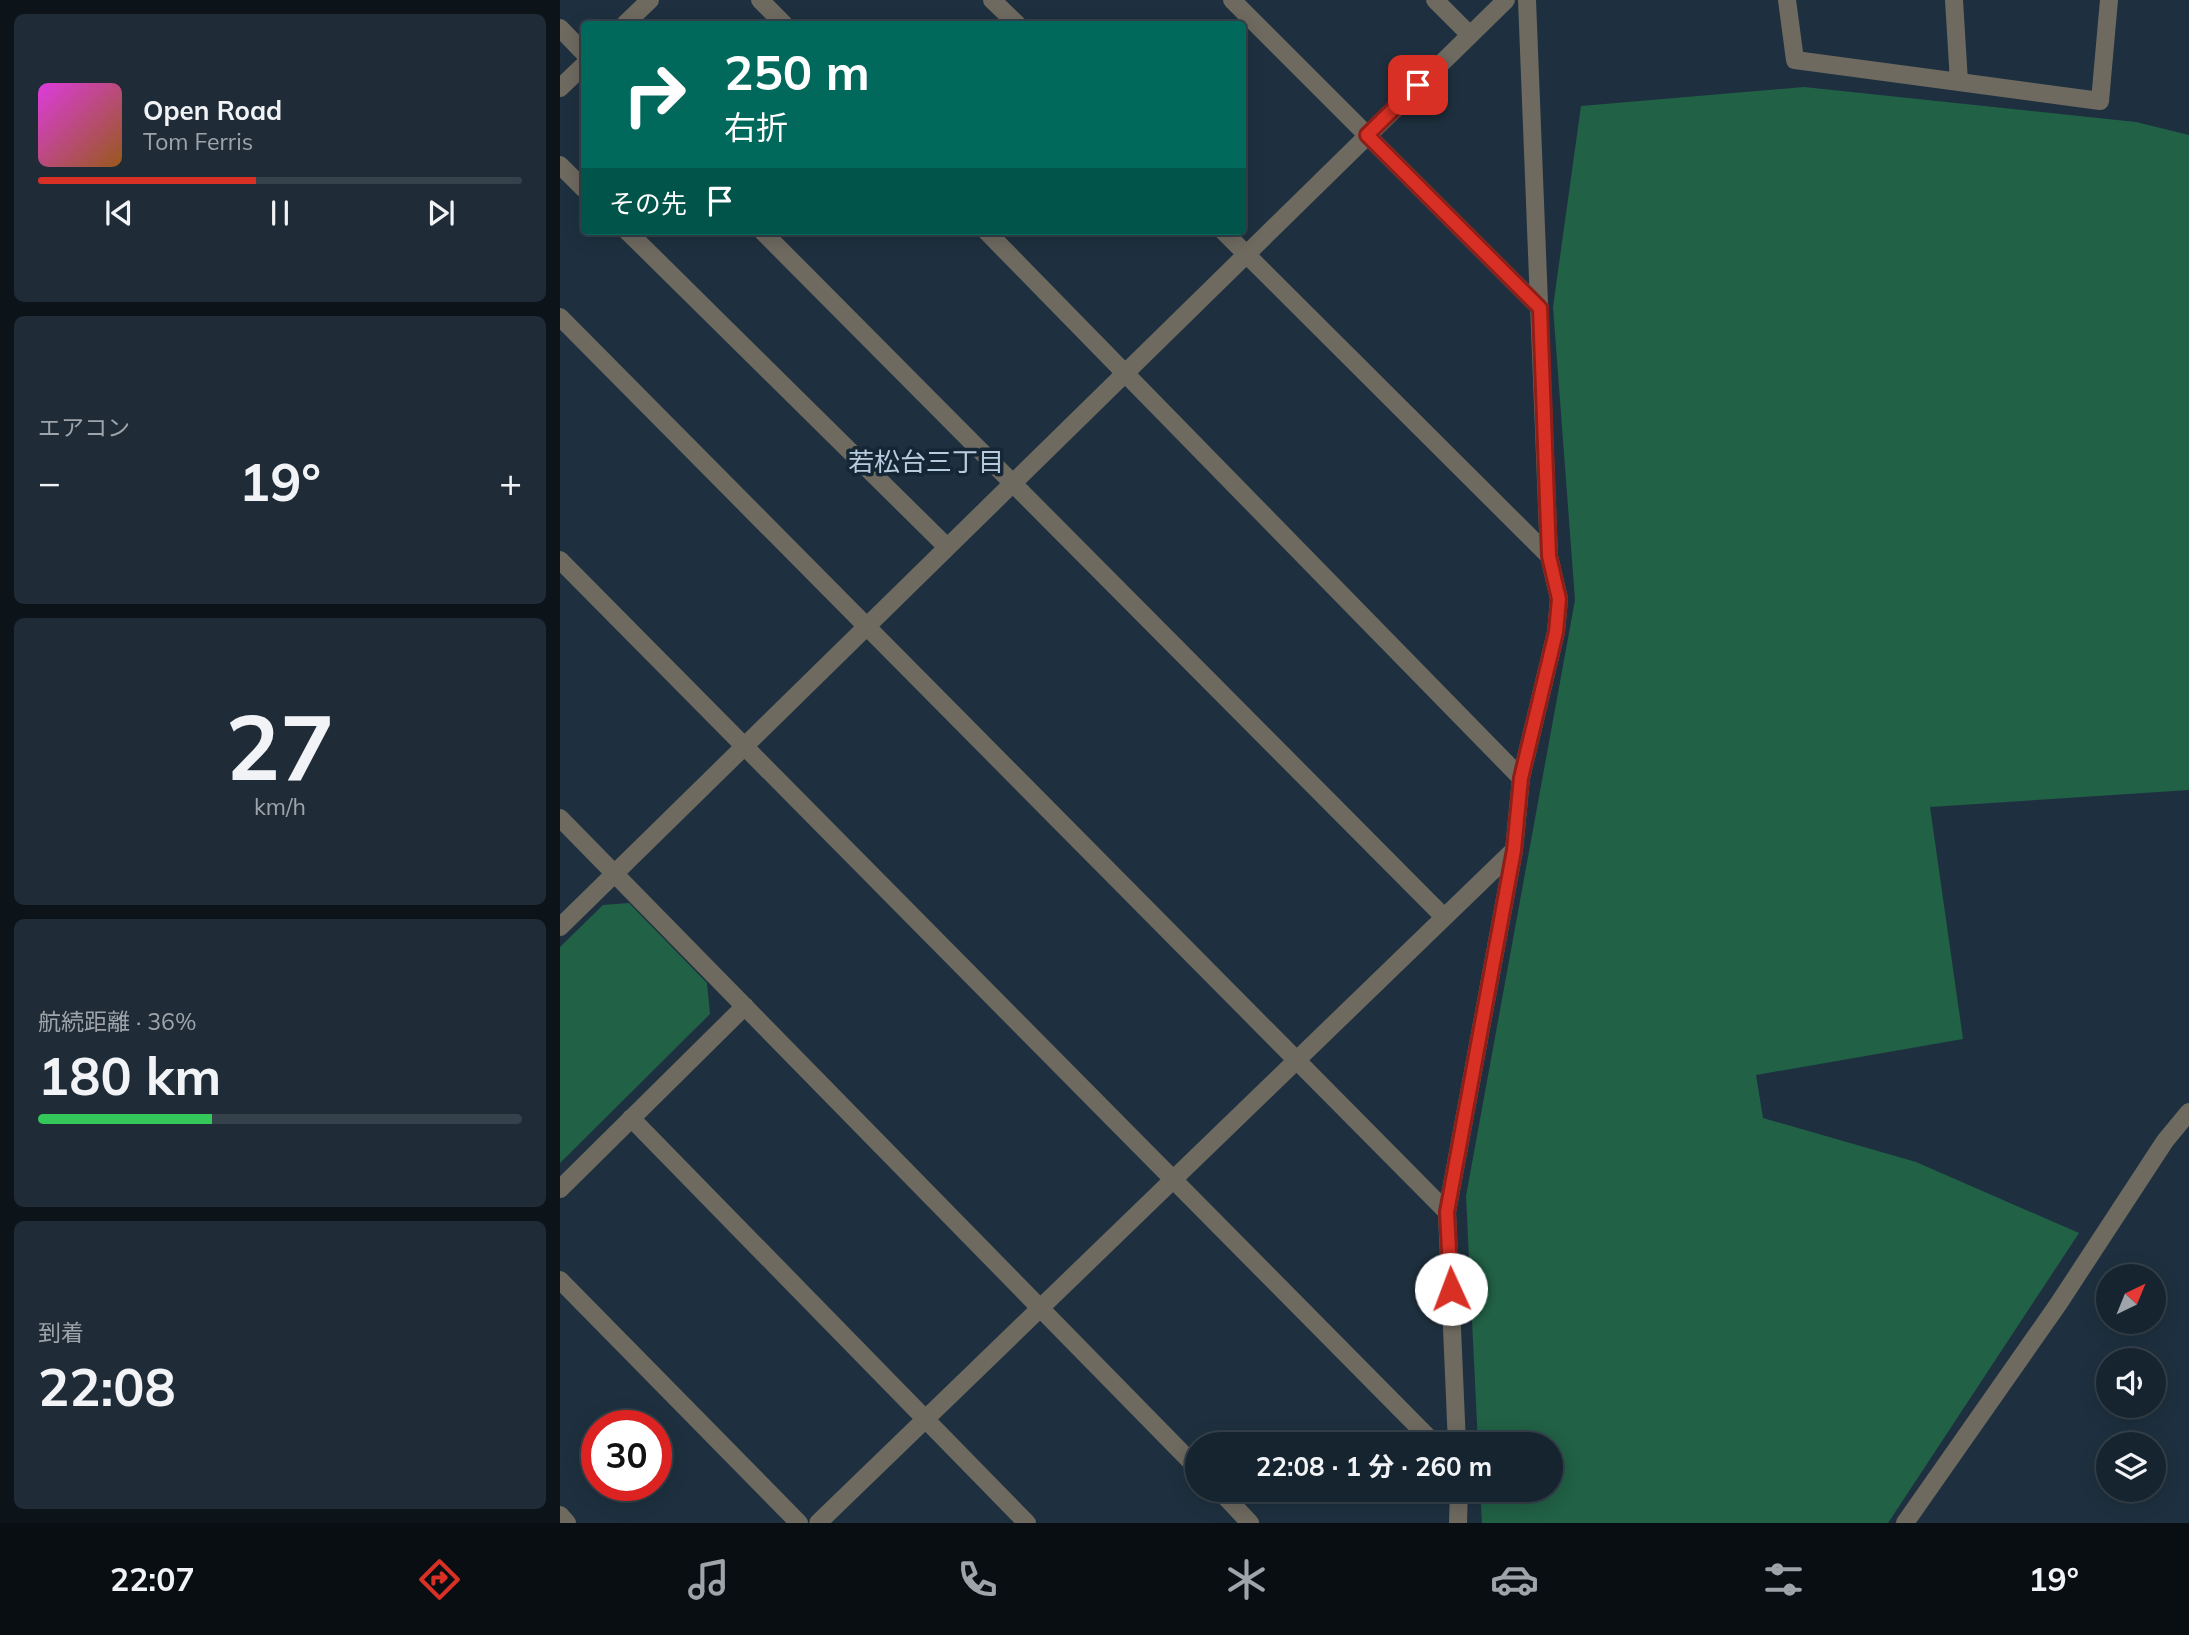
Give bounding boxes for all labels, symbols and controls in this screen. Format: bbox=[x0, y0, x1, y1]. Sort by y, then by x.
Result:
text: 250 m bbox=[724, 41, 870, 102]
icon: right bbox=[609, 49, 700, 140]
pin bbox=[1388, 55, 1448, 115]
icon: arrive bbox=[1399, 66, 1437, 104]
text: Open Road bbox=[143, 94, 282, 127]
text: 右折 bbox=[724, 107, 788, 147]
text: Tom Ferris bbox=[143, 127, 253, 156]
icon: arrive bbox=[701, 182, 739, 220]
text: その先 bbox=[609, 187, 687, 220]
icon: previous bbox=[100, 194, 138, 232]
icon: pause bbox=[261, 194, 299, 232]
icon: next bbox=[422, 194, 460, 232]
text: エアコン bbox=[38, 413, 130, 442]
district label: 若松台三丁目 bbox=[848, 445, 1004, 478]
text: 19° bbox=[239, 449, 321, 514]
text: − bbox=[38, 458, 61, 506]
text: + bbox=[499, 458, 522, 506]
text: 27 bbox=[225, 689, 335, 803]
text: km/h bbox=[254, 792, 306, 821]
text: 航続距離 · 36% bbox=[38, 1007, 196, 1036]
text: 180 km bbox=[38, 1043, 221, 1108]
position arrow bbox=[1414, 1252, 1488, 1326]
north arrow bbox=[2096, 1264, 2166, 1334]
map controls bbox=[2096, 1264, 2166, 1502]
text: 到着 bbox=[38, 1318, 84, 1347]
button: sound bbox=[2096, 1348, 2166, 1418]
text: 22:08 bbox=[38, 1354, 176, 1419]
speed limit sign: 30 bbox=[581, 1410, 672, 1501]
button: layers bbox=[2096, 1432, 2166, 1502]
text: 22:08 · 1 分 · 260 m bbox=[1256, 1450, 1492, 1483]
icon: directions bbox=[415, 1555, 464, 1604]
icon: music bbox=[684, 1555, 733, 1604]
icon: phone bbox=[953, 1555, 1002, 1604]
icon: climate bbox=[1222, 1555, 1271, 1604]
icon: car bbox=[1490, 1555, 1539, 1604]
icon: filters bbox=[1759, 1555, 1808, 1604]
text: 22:07 bbox=[110, 1559, 195, 1599]
text: 19° bbox=[2028, 1559, 2079, 1599]

